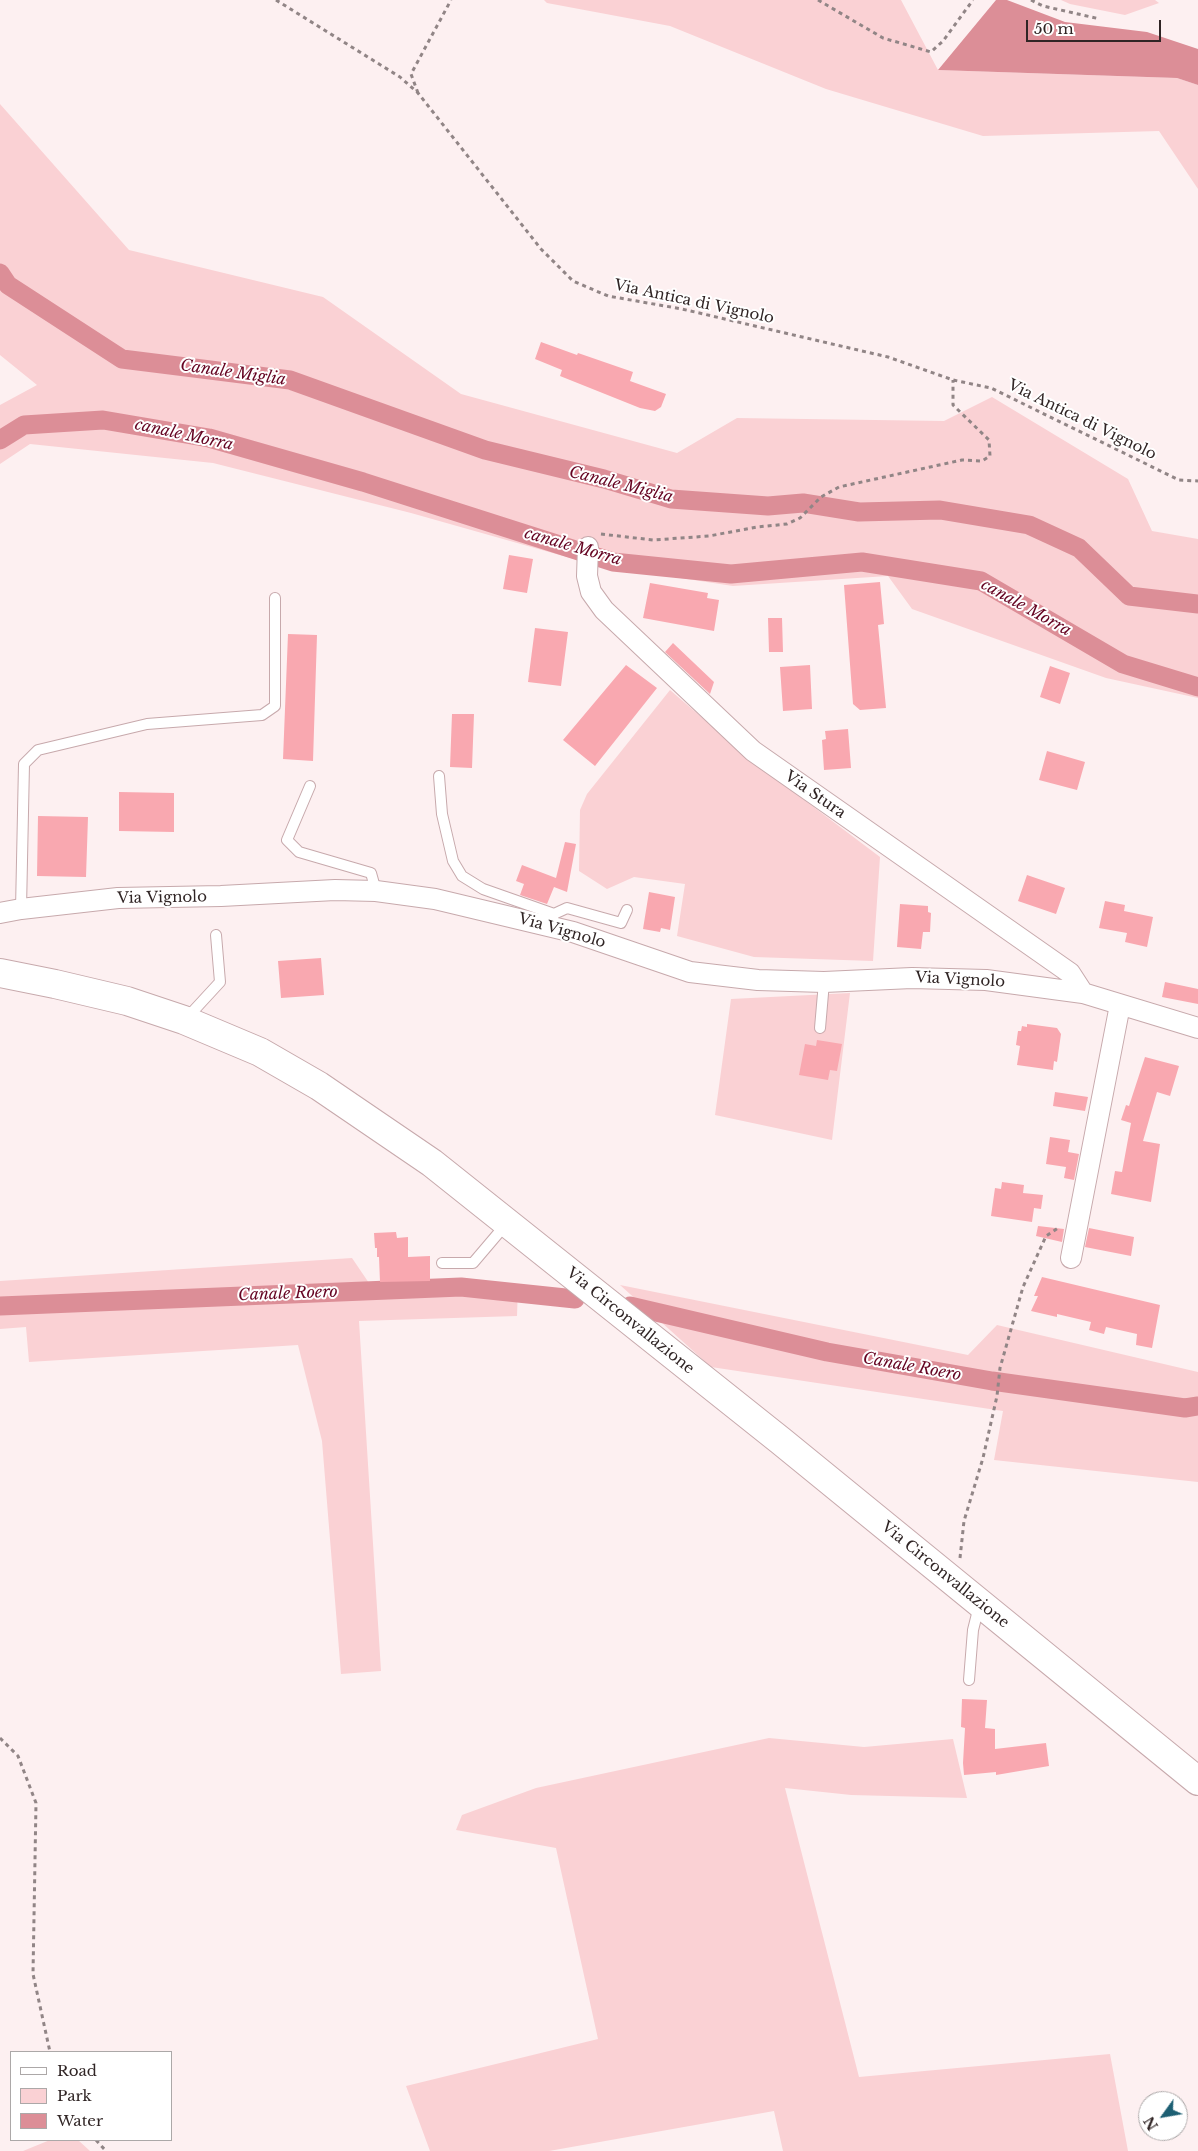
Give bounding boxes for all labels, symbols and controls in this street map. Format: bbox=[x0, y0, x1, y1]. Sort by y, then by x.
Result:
scale bar bbox=[1028, 10, 1163, 42]
text: 50 m bbox=[1034, 19, 1074, 38]
street label: Via Antica di Vignolo bbox=[613, 276, 775, 328]
water label: Canale Miglia bbox=[179, 356, 287, 390]
street label: Via Antica di Vignolo bbox=[1005, 376, 1159, 464]
water label: canale Morra bbox=[133, 415, 235, 455]
water label: Canale Miglia bbox=[567, 463, 675, 507]
water label: canale Morra bbox=[522, 524, 624, 570]
water label: canale Morra bbox=[978, 575, 1074, 641]
street label: Via Stura bbox=[781, 768, 849, 822]
street label: Via Vignolo bbox=[117, 888, 207, 908]
street label: Via Vignolo bbox=[516, 910, 608, 952]
street label: Via Vignolo bbox=[915, 969, 1005, 991]
street label: Via Circonvallazione bbox=[563, 1264, 697, 1378]
water label: Canale Roero bbox=[238, 1283, 338, 1305]
water label: Canale Roero bbox=[861, 1349, 963, 1385]
street label: Via Circonvallazione bbox=[878, 1518, 1012, 1632]
legend bbox=[10, 2051, 172, 2141]
text: Road bbox=[57, 2061, 97, 2080]
text: Park bbox=[57, 2086, 92, 2105]
north arrow bbox=[1138, 2091, 1188, 2141]
text: Water bbox=[57, 2111, 103, 2130]
text: N bbox=[1140, 2113, 1162, 2134]

